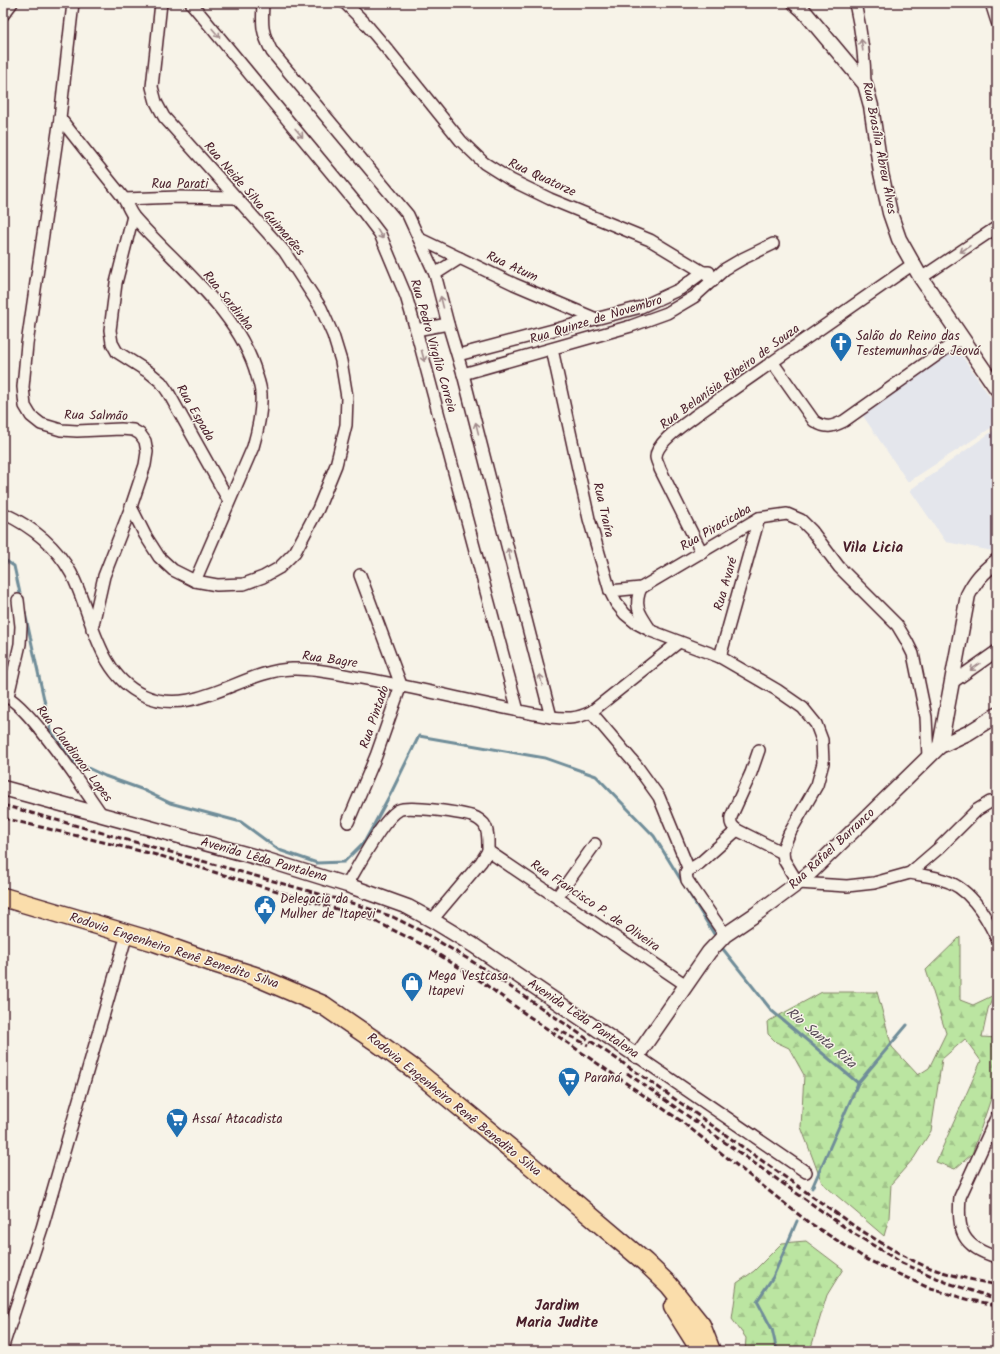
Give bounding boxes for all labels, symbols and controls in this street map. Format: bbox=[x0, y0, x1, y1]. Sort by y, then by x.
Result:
one-way arrow bbox=[211, 27, 220, 38]
one-way arrow bbox=[858, 39, 866, 52]
street label: Rua Brasília Abreu Alves bbox=[856, 80, 902, 216]
one-way arrow bbox=[294, 128, 303, 138]
street label: Rua Neide Silva Guimarães bbox=[198, 137, 310, 261]
street label: Rua Quatorze bbox=[505, 153, 579, 203]
street label: Rua Parati bbox=[152, 174, 209, 195]
one-way arrow bbox=[376, 228, 384, 240]
one-way arrow bbox=[959, 245, 970, 253]
street label: Rua Atum bbox=[483, 246, 541, 288]
street label: Rua Sardinha bbox=[197, 266, 259, 336]
street label: Rua Pedro Virgílio Correia bbox=[404, 277, 462, 415]
street label: Rua Quinze de Novembro bbox=[527, 290, 665, 350]
one-way arrow bbox=[438, 296, 445, 309]
street label: Rua Belanísia Ribeiro de Souza bbox=[656, 319, 804, 435]
place label: Salão do Reino das Testemunhas de Jeová bbox=[856, 326, 981, 362]
church icon: Salão do Reino das Testemunhas de Jeová bbox=[828, 330, 854, 363]
one-way arrow bbox=[420, 350, 427, 363]
street label: Rua Espada bbox=[170, 380, 220, 446]
street label: Rua Salmão bbox=[64, 405, 128, 427]
one-way arrow bbox=[473, 421, 480, 434]
street label: Rua Traíra bbox=[586, 480, 620, 540]
street label: Rua Piracicaba bbox=[676, 499, 756, 557]
district label: Vila Licia bbox=[843, 536, 903, 560]
one-way arrow bbox=[505, 547, 512, 560]
street label: Rua Avaré bbox=[708, 554, 744, 613]
street label: Rua Bagre bbox=[301, 646, 359, 674]
one-way arrow bbox=[970, 663, 981, 671]
one-way arrow bbox=[537, 673, 544, 686]
street label: Rua Pintado bbox=[354, 682, 396, 752]
street label: Rua Claudionor Lopes bbox=[30, 701, 118, 807]
street label: Rua Rafael Barranco bbox=[784, 803, 880, 895]
street label: Avenida Lêda Pantalena bbox=[198, 832, 330, 888]
street label: Rua Francisco P. de Oliveira bbox=[526, 855, 664, 957]
place label: Delegacia da Mulher de Itapevi bbox=[280, 889, 376, 925]
public building icon: Delegacia da Mulher de Itapevi bbox=[252, 893, 278, 926]
street label: Rodovia Engenheiro Renê Benedito Silva bbox=[67, 907, 281, 995]
place label: Mega Vestcasa Itapevi bbox=[428, 966, 508, 1002]
shop icon: Mega Vestcasa Itapevi bbox=[399, 970, 425, 1003]
street label: Avenida Lêda Pantalena bbox=[523, 974, 643, 1064]
water label: Rio Santa Rita bbox=[781, 1002, 862, 1075]
street label: Rodovia Engenheiro Renê Benedito Silva bbox=[362, 1028, 546, 1182]
supermarket icon: Paraná bbox=[556, 1065, 582, 1098]
place label: Paraná bbox=[584, 1068, 622, 1089]
supermarket icon: Assaí Atacadista bbox=[164, 1106, 190, 1139]
place label: Assaí Atacadista bbox=[192, 1109, 283, 1130]
district label: Jardim Maria Judite bbox=[516, 1294, 599, 1335]

